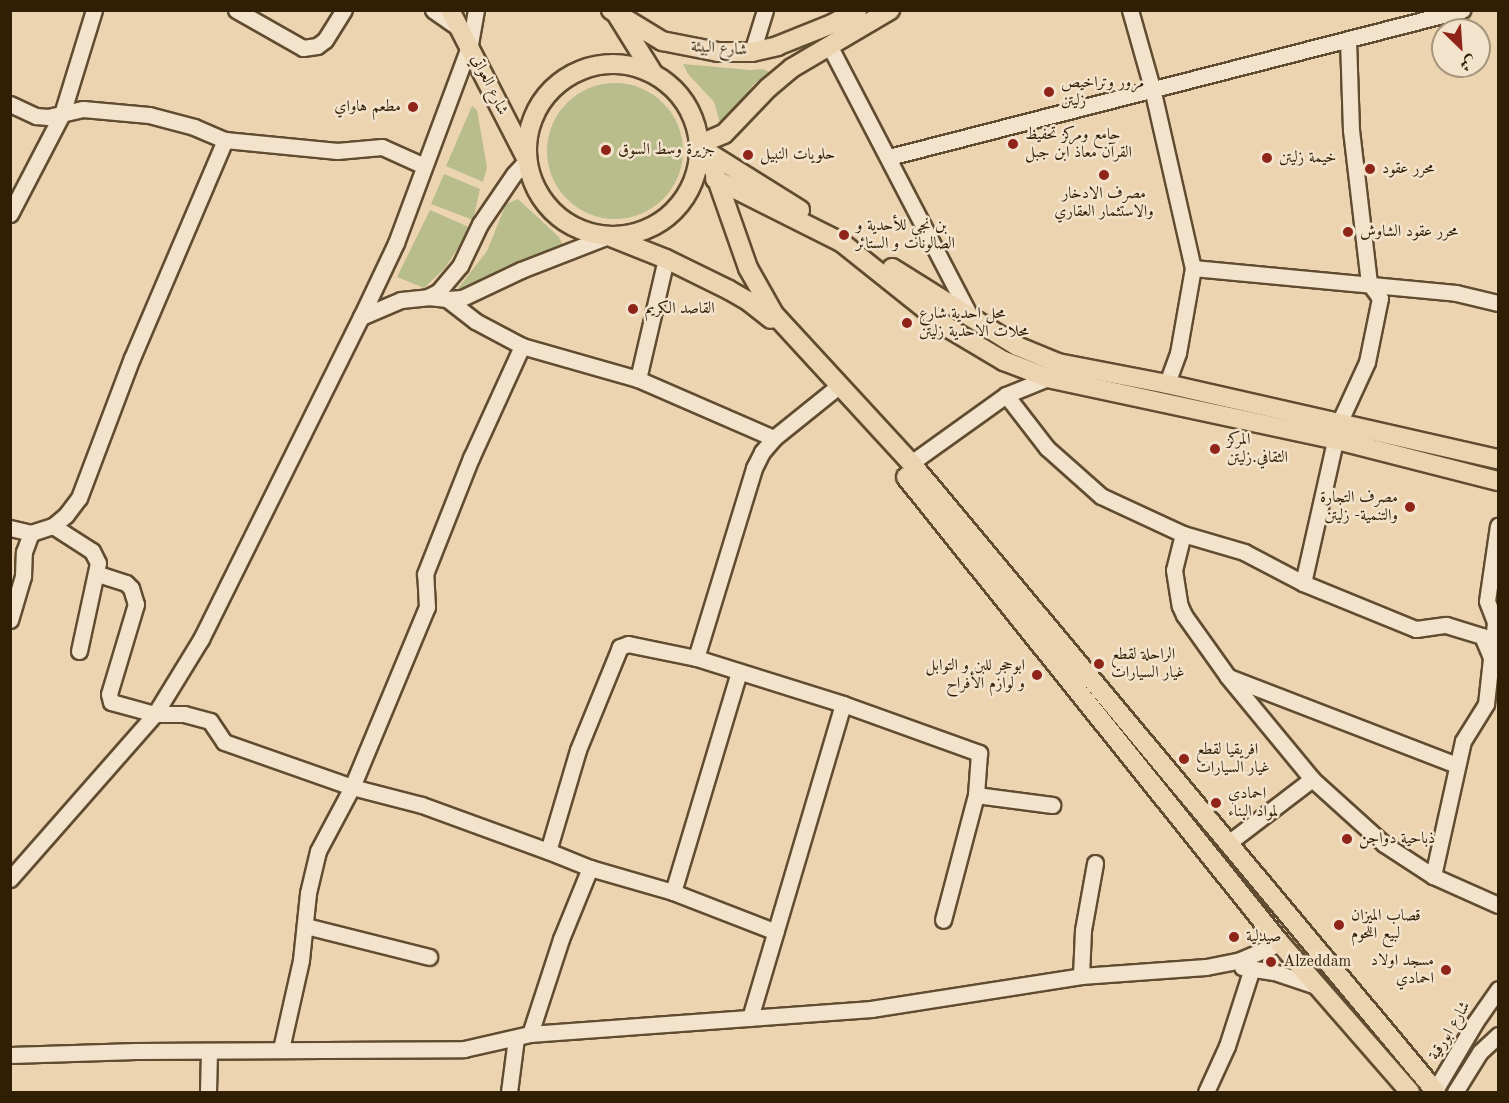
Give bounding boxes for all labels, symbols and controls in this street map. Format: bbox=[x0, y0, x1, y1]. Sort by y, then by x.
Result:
north arrow bbox=[1431, 18, 1491, 78]
street label: شارع البيئة bbox=[690, 37, 748, 61]
street label: شارع العواتي bbox=[466, 52, 512, 118]
text: ش bbox=[1457, 52, 1478, 73]
place label: مرور وتراخيص زليتن bbox=[1061, 73, 1144, 111]
marker: مرور وتراخيص زليتن bbox=[1042, 85, 1056, 99]
place label: مطعم هاواي bbox=[334, 97, 401, 117]
marker: مطعم هاواي bbox=[406, 100, 420, 114]
place label: جامع ومركز تحفيظ القرآن معاذ ابن جبل bbox=[1025, 125, 1132, 163]
marker: جامع ومركز تحفيظ القرآن معاذ ابن جبل bbox=[1006, 137, 1020, 151]
place label: جزيرة وسط السوق bbox=[618, 140, 715, 160]
marker: جزيرة وسط السوق bbox=[599, 143, 613, 157]
place label: حلويات النبيل bbox=[760, 145, 835, 165]
marker: حلويات النبيل bbox=[741, 148, 755, 162]
place label: خيمة زليتن bbox=[1279, 148, 1337, 168]
marker: خيمة زليتن bbox=[1260, 151, 1274, 165]
place label: محرر عقود bbox=[1382, 159, 1434, 179]
marker: محرر عقود bbox=[1363, 162, 1377, 176]
marker: مصرف اﻻدخار واﻻستثمار العقاري bbox=[1097, 168, 1111, 182]
place label: مصرف اﻻدخار واﻻستثمار العقاري bbox=[1054, 184, 1154, 222]
place label: بن نجي للأحدية و الصالونات و الستائر bbox=[856, 216, 955, 254]
place label: محرر عقود الشاوش bbox=[1360, 222, 1458, 242]
marker: محرر عقود الشاوش bbox=[1341, 225, 1355, 239]
marker: بن نجي للأحدية و الصالونات و الستائر bbox=[837, 228, 851, 242]
place label: القاصد الكريم bbox=[645, 299, 715, 319]
marker: القاصد الكريم bbox=[626, 302, 640, 316]
place label: محل احدية شارع محلات الاحدية زليتن bbox=[919, 304, 1029, 342]
marker: محل احدية شارع محلات الاحدية زليتن bbox=[900, 316, 914, 330]
place label: المركز الثقافي.زليتن bbox=[1227, 430, 1288, 468]
marker: المركز الثقافي.زليتن bbox=[1208, 442, 1222, 456]
place label: مصرف التجارة والتنمية- زليتن bbox=[1320, 488, 1398, 526]
marker: مصرف التجارة والتنمية- زليتن bbox=[1403, 500, 1417, 514]
place label: الراحلة لقطع غيار السيارات bbox=[1111, 645, 1185, 683]
place label: ابوحجر للبن و التوابل و لوازم الأفراح bbox=[926, 656, 1025, 694]
marker: الراحلة لقطع غيار السيارات bbox=[1092, 657, 1106, 671]
marker: ابوحجر للبن و التوابل و لوازم الأفراح bbox=[1030, 668, 1044, 682]
place label: افريقيا لقطع غيار السيارات bbox=[1196, 740, 1270, 778]
marker: افريقيا لقطع غيار السيارات bbox=[1177, 752, 1191, 766]
place label: احمادي لمواد البناء bbox=[1228, 784, 1278, 822]
marker: احمادي لمواد البناء bbox=[1209, 796, 1223, 810]
place label: ذباحية دواجن bbox=[1359, 829, 1435, 849]
marker: ذباحية دواجن bbox=[1340, 832, 1354, 846]
place label: قصاب الميزان لبيع اللحوم bbox=[1351, 906, 1421, 944]
marker: قصاب الميزان لبيع اللحوم bbox=[1332, 918, 1346, 932]
place label: صيدلية bbox=[1246, 927, 1281, 947]
marker: صيدلية bbox=[1227, 930, 1241, 944]
place label: مسجد اولاد احمادي bbox=[1371, 951, 1434, 989]
place label: Alzeddam bbox=[1283, 952, 1351, 972]
marker: Alzeddam bbox=[1264, 955, 1278, 969]
marker: مسجد اولاد احمادي bbox=[1439, 963, 1453, 977]
street label: شارع ابورقية bbox=[1425, 998, 1475, 1064]

